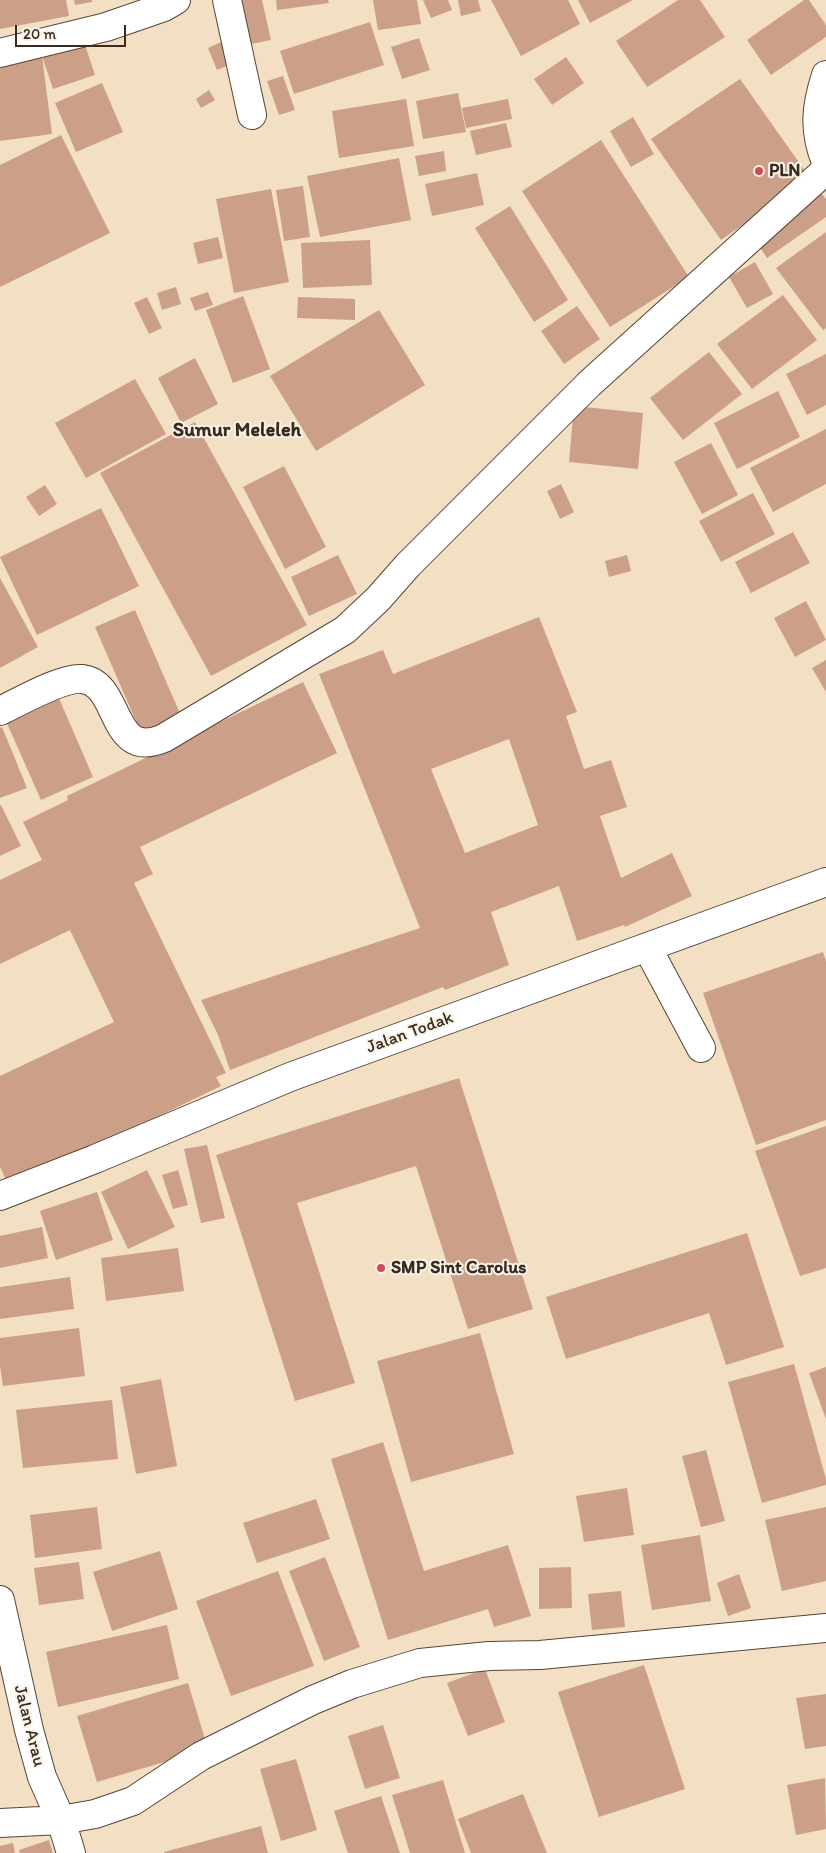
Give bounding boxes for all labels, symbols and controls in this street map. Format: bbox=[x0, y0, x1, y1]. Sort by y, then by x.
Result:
scale bar bbox=[18, 15, 129, 47]
text: 20 m bbox=[23, 25, 56, 43]
place label: PLN bbox=[769, 160, 801, 182]
marker: PLN bbox=[753, 165, 765, 177]
district label: Sumur Meleleh bbox=[173, 419, 301, 443]
street label: Jalan Todak bbox=[364, 1007, 456, 1059]
place label: SMP Sint Carolus bbox=[391, 1257, 526, 1279]
marker: SMP Sint Carolus bbox=[375, 1262, 387, 1274]
street label: Jalan Arau bbox=[8, 1683, 50, 1769]

